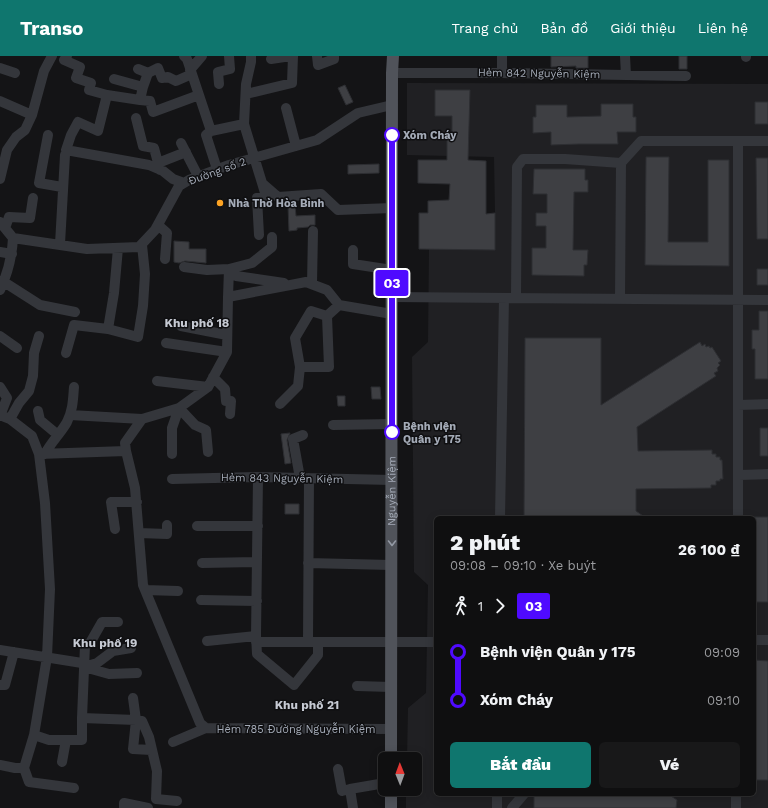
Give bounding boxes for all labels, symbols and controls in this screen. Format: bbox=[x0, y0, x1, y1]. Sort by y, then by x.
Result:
text: Transo bbox=[20, 17, 84, 40]
text: Trang chủ bbox=[452, 20, 518, 36]
text: Bản đồ bbox=[540, 20, 588, 36]
text: Giới thiệu bbox=[610, 20, 676, 36]
text: Liên hệ bbox=[698, 20, 748, 36]
street label: Hẻm 842 Nguyễn Kiệm bbox=[478, 65, 600, 81]
marker: Xóm Cháy bbox=[384, 127, 400, 143]
place label: Xóm Cháy bbox=[403, 129, 457, 142]
street label: Đường số 2 bbox=[187, 155, 248, 188]
place label: Nhà Thờ Hòa Bình bbox=[228, 197, 324, 210]
marker: Nhà Thờ Hòa Bình bbox=[215, 198, 225, 208]
line badge: 03 bbox=[374, 270, 410, 296]
text: 03 bbox=[383, 275, 401, 291]
district label: Khu phố 18 bbox=[165, 316, 229, 330]
place label: Bệnh viện Quân y 175 bbox=[403, 420, 461, 446]
marker: Bệnh viện Quân y 175 bbox=[384, 424, 400, 440]
street label: Nguyễn Kiệm bbox=[384, 456, 398, 526]
street label: Hẻm 843 Nguyễn Kiệm bbox=[221, 470, 343, 486]
text: 2 phút bbox=[450, 530, 520, 555]
one-way arrow bbox=[388, 540, 396, 546]
text: 26 100 ₫ bbox=[678, 541, 740, 559]
text: 09:08 – 09:10 · Xe buýt bbox=[450, 558, 596, 573]
icon: walk bbox=[450, 595, 472, 617]
icon: forward bbox=[489, 595, 511, 617]
text: 03 bbox=[525, 598, 542, 614]
text: 1 bbox=[478, 599, 483, 614]
district label: Khu phố 19 bbox=[73, 636, 137, 650]
text: Bệnh viện Quân y 175 bbox=[480, 643, 635, 661]
text: 09:09 bbox=[704, 645, 740, 660]
text: Xóm Cháy bbox=[480, 691, 553, 709]
text: 09:10 bbox=[707, 693, 740, 708]
district label: Khu phố 21 bbox=[275, 698, 339, 712]
street label: Hẻm 785 Đường Nguyễn Kiệm bbox=[216, 722, 376, 736]
button: Bắt đầu bbox=[450, 742, 591, 788]
button: Vé bbox=[599, 742, 740, 788]
north arrow bbox=[378, 752, 422, 796]
map controls bbox=[378, 752, 422, 796]

